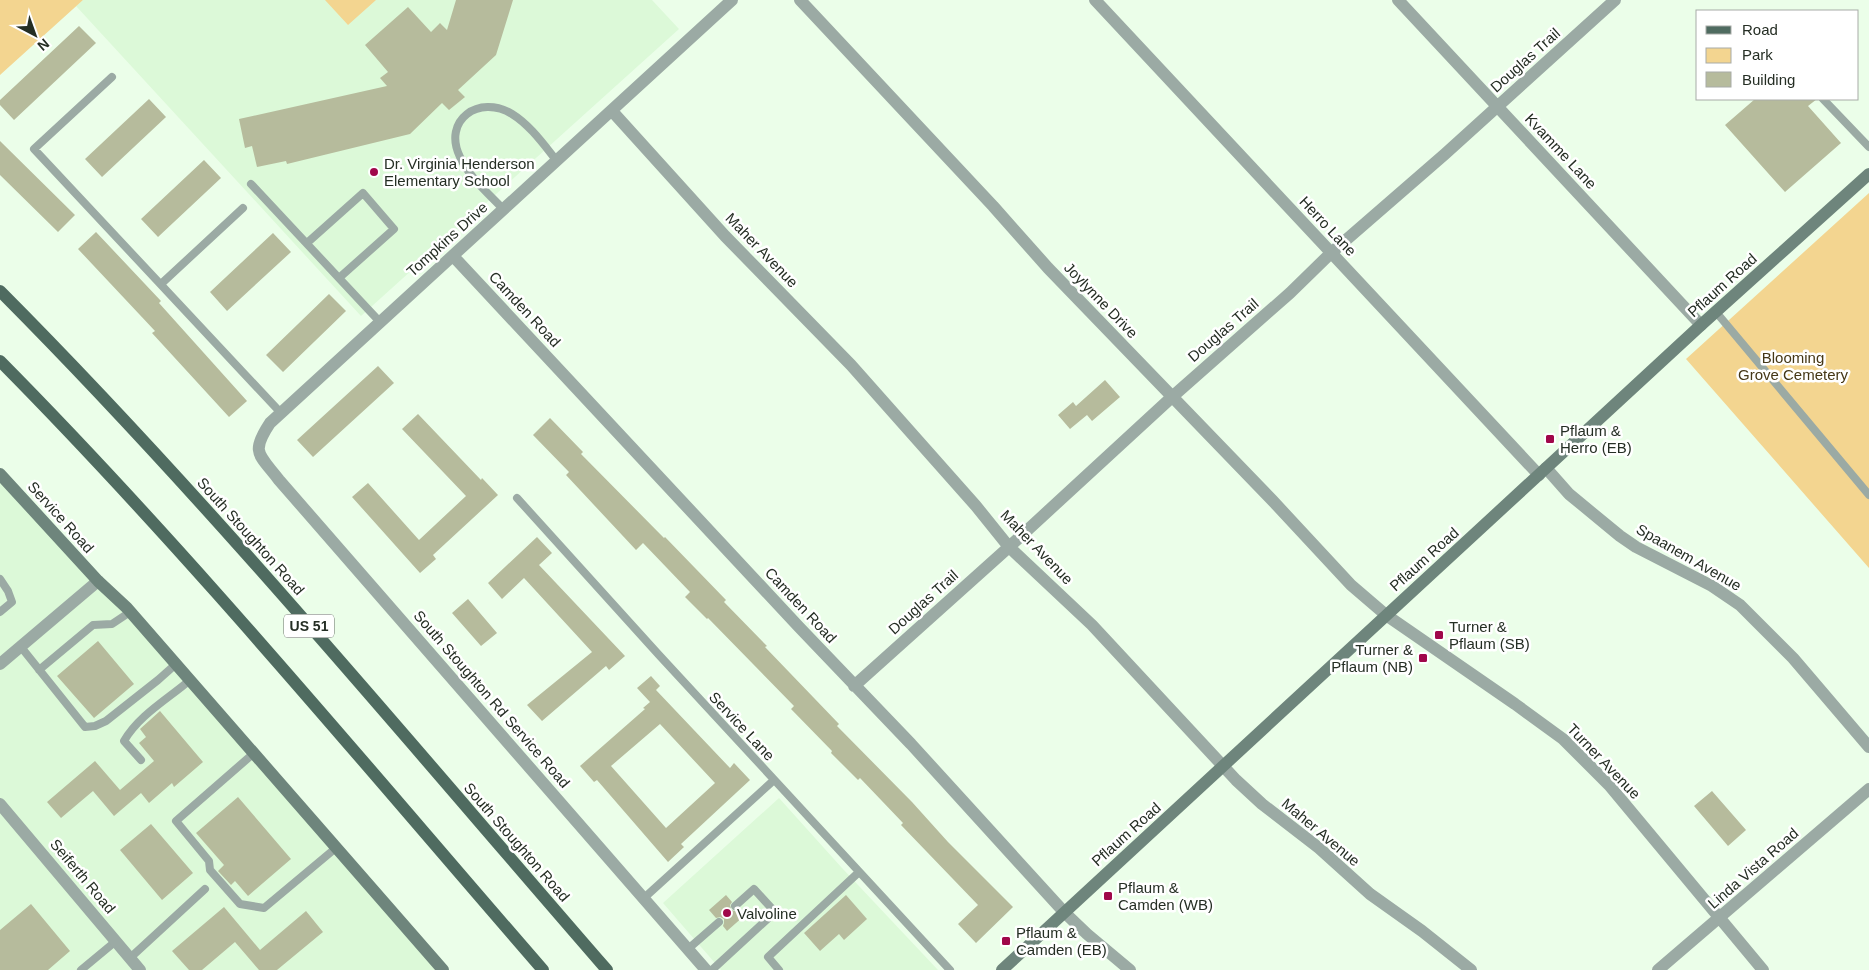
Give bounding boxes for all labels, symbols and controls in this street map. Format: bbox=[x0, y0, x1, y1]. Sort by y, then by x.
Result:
north arrow bbox=[10, 10, 60, 60]
legend bbox=[1696, 10, 1859, 100]
text: Road bbox=[1742, 21, 1778, 38]
street label: Douglas Trail bbox=[1487, 24, 1563, 96]
text: N bbox=[34, 35, 53, 54]
text: Park bbox=[1742, 46, 1773, 63]
text: Building bbox=[1742, 71, 1795, 88]
street label: Kvamme Lane bbox=[1522, 110, 1600, 192]
place label: Dr. Virginia Henderson Elementary School bbox=[384, 155, 535, 189]
marker: Dr. Virginia Henderson Elementary School bbox=[368, 166, 380, 178]
street label: Herro Lane bbox=[1296, 193, 1360, 259]
street label: Tompkins Drive bbox=[403, 198, 491, 280]
street label: Maher Avenue bbox=[722, 209, 802, 291]
street label: Pflaum Road bbox=[1684, 250, 1760, 320]
street label: Joylynne Drive bbox=[1061, 259, 1141, 341]
street label: Camden Road bbox=[486, 268, 564, 350]
street label: Douglas Trail bbox=[1184, 295, 1262, 365]
park label: Blooming Grove Cemetery bbox=[1738, 349, 1849, 383]
place label: Pflaum & Herro (EB) bbox=[1560, 422, 1632, 456]
marker: Pflaum & Herro (EB) bbox=[1544, 433, 1556, 445]
street label: South Stoughton Road bbox=[194, 474, 308, 598]
street label: Service Road bbox=[25, 478, 97, 556]
street label: Maher Avenue bbox=[997, 506, 1077, 588]
street label: Spaanem Avenue bbox=[1634, 520, 1744, 594]
street label: Pflaum Road bbox=[1386, 524, 1462, 594]
street label: Camden Road bbox=[762, 564, 840, 646]
street label: Douglas Trail bbox=[885, 566, 961, 638]
street label: South Stoughton Rd Service Road bbox=[410, 607, 574, 791]
road number: US 51 bbox=[284, 614, 334, 638]
place label: Turner & Pflaum (SB) bbox=[1449, 618, 1530, 652]
marker: Turner & Pflaum (SB) bbox=[1433, 629, 1445, 641]
place label: Turner & Pflaum (NB) bbox=[1331, 641, 1413, 675]
marker: Turner & Pflaum (NB) bbox=[1417, 652, 1429, 664]
street label: Service Lane bbox=[706, 688, 778, 764]
street label: Turner Avenue bbox=[1564, 720, 1644, 802]
street label: South Stoughton Road bbox=[461, 779, 573, 905]
street label: Maher Avenue bbox=[1279, 794, 1363, 870]
street label: Pflaum Road bbox=[1088, 799, 1164, 869]
street label: Linda Vista Road bbox=[1704, 824, 1802, 912]
street label: Seiferth Road bbox=[47, 835, 119, 917]
place label: Pflaum & Camden (WB) bbox=[1118, 879, 1213, 913]
marker: Pflaum & Camden (WB) bbox=[1102, 890, 1114, 902]
place label: Valvoline bbox=[737, 905, 797, 922]
marker: Valvoline bbox=[721, 907, 733, 919]
place label: Pflaum & Camden (EB) bbox=[1016, 924, 1107, 958]
marker: Pflaum & Camden (EB) bbox=[1000, 935, 1012, 947]

